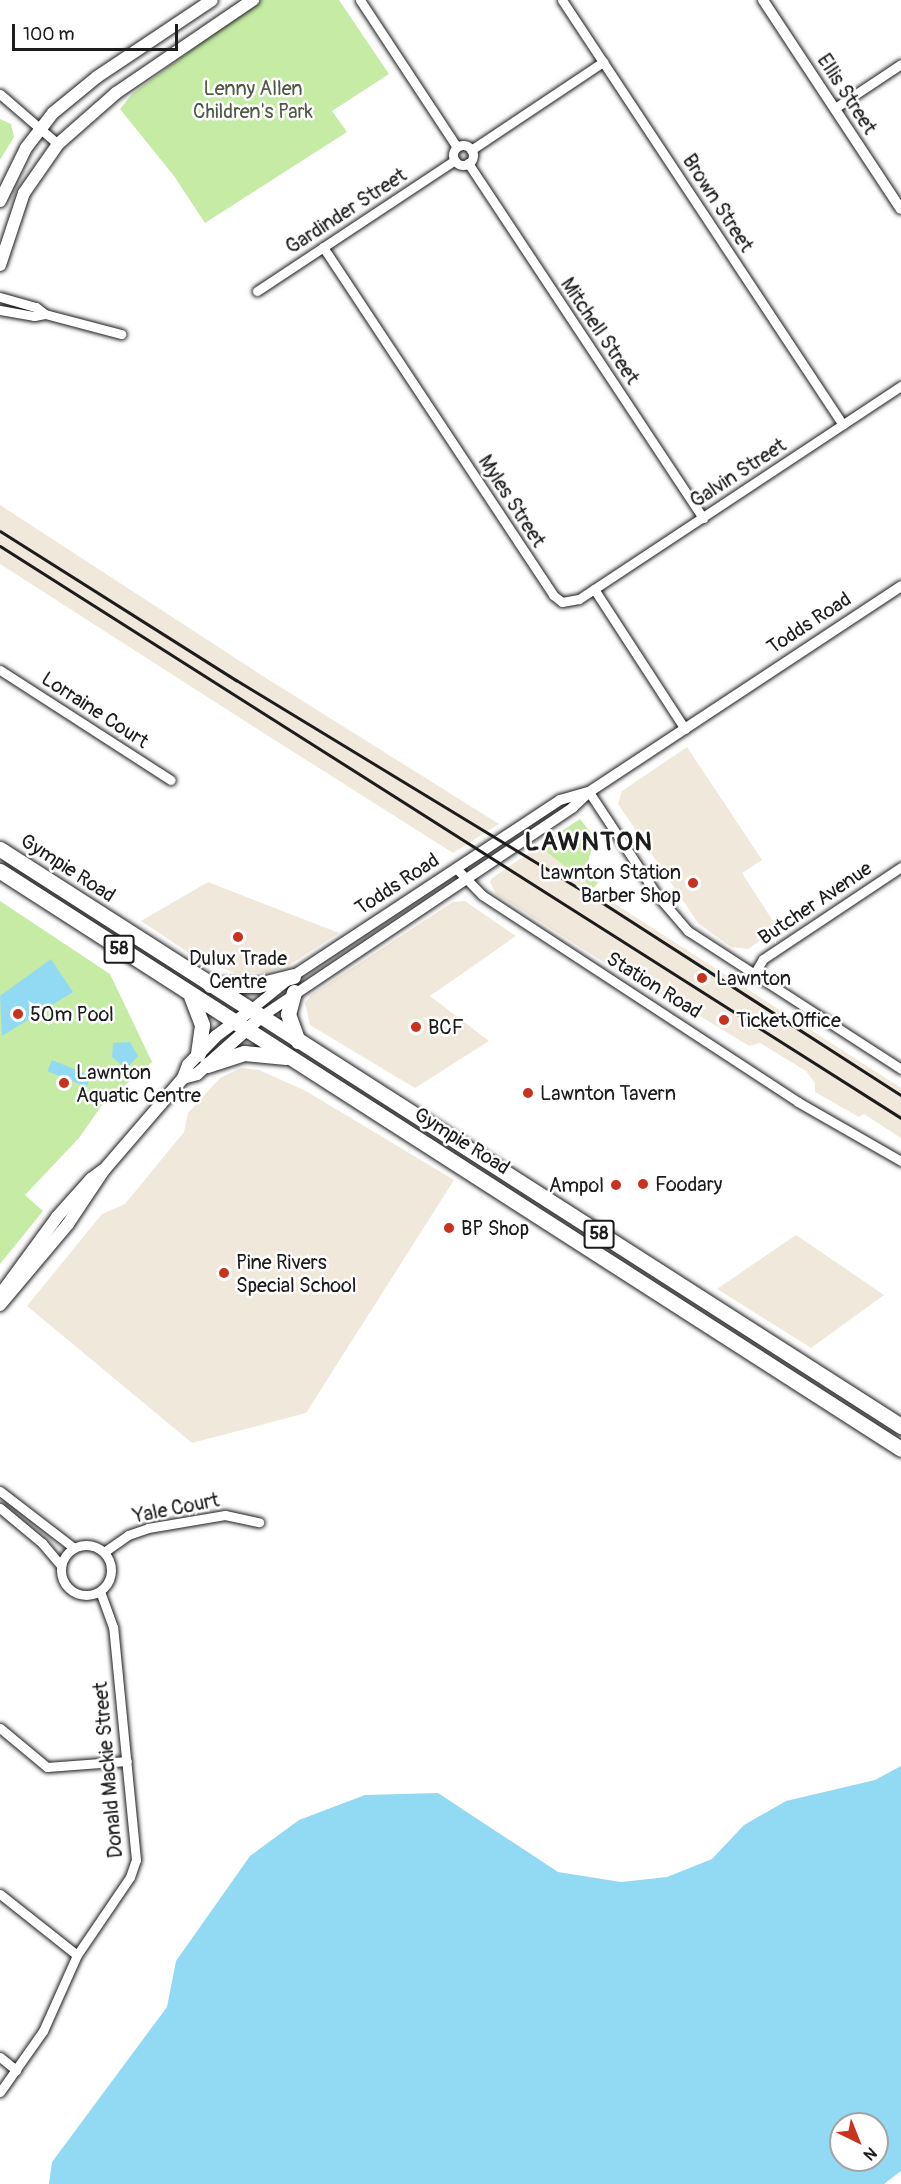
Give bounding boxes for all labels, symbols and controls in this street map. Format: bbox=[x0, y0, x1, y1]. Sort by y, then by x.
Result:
scale bar bbox=[15, 12, 182, 50]
text: 100 m bbox=[23, 23, 75, 46]
street label: Ellis Street bbox=[812, 49, 882, 139]
park label: Lenny Allen Children's Park bbox=[193, 77, 313, 124]
street label: Brown Street bbox=[677, 149, 759, 257]
street label: Gardinder Street bbox=[281, 163, 411, 259]
street label: Mitchell Street bbox=[556, 273, 644, 389]
street label: Galvin Street bbox=[686, 433, 790, 513]
street label: Myles Street bbox=[473, 450, 551, 552]
street label: Todds Road bbox=[763, 587, 855, 659]
street label: Lorraine Court bbox=[37, 666, 153, 754]
district label: LAWNTON bbox=[525, 827, 653, 859]
street label: Gympie Road bbox=[16, 828, 120, 908]
street label: Todds Road bbox=[351, 848, 443, 920]
street label: Butcher Avenue bbox=[754, 856, 876, 950]
place label: Lawnton Station Barber Shop bbox=[540, 860, 681, 907]
marker: Lawnton Station Barber Shop bbox=[686, 876, 700, 890]
marker: Dulux Trade Centre bbox=[231, 930, 245, 944]
road number: 58 bbox=[102, 934, 136, 964]
place label: Dulux Trade Centre bbox=[189, 946, 287, 993]
street label: Station Road bbox=[602, 946, 706, 1024]
place label: Lawnton bbox=[716, 966, 791, 990]
marker: Lawnton bbox=[693, 969, 711, 987]
place label: 50m Pool bbox=[30, 1002, 114, 1026]
marker: 50m Pool bbox=[11, 1007, 25, 1021]
place label: Ticket Office bbox=[736, 1008, 841, 1032]
marker: Ticket Office bbox=[717, 1013, 731, 1027]
place label: BCF bbox=[428, 1015, 464, 1039]
marker: BCF bbox=[409, 1020, 423, 1034]
place label: Lawnton Aquatic Centre bbox=[76, 1060, 201, 1107]
marker: Lawnton Aquatic Centre bbox=[57, 1076, 71, 1090]
place label: Lawnton Tavern bbox=[540, 1081, 676, 1105]
marker: Lawnton Tavern bbox=[521, 1086, 535, 1100]
street label: Gympie Road bbox=[410, 1102, 514, 1180]
place label: Foodary bbox=[655, 1172, 722, 1196]
place label: Ampol bbox=[549, 1173, 604, 1197]
marker: Foodary bbox=[636, 1177, 650, 1191]
marker: Ampol bbox=[609, 1178, 623, 1192]
place label: BP Shop bbox=[461, 1216, 529, 1240]
road number: 58 bbox=[582, 1219, 616, 1249]
marker: BP Shop bbox=[442, 1221, 456, 1235]
place label: Pine Rivers Special School bbox=[236, 1250, 357, 1297]
marker: Pine Rivers Special School bbox=[217, 1266, 231, 1280]
street label: Yale Court bbox=[131, 1488, 221, 1528]
street label: Donald Mackie Street bbox=[88, 1681, 128, 1859]
north arrow bbox=[829, 2112, 889, 2172]
text: N bbox=[859, 2143, 881, 2165]

